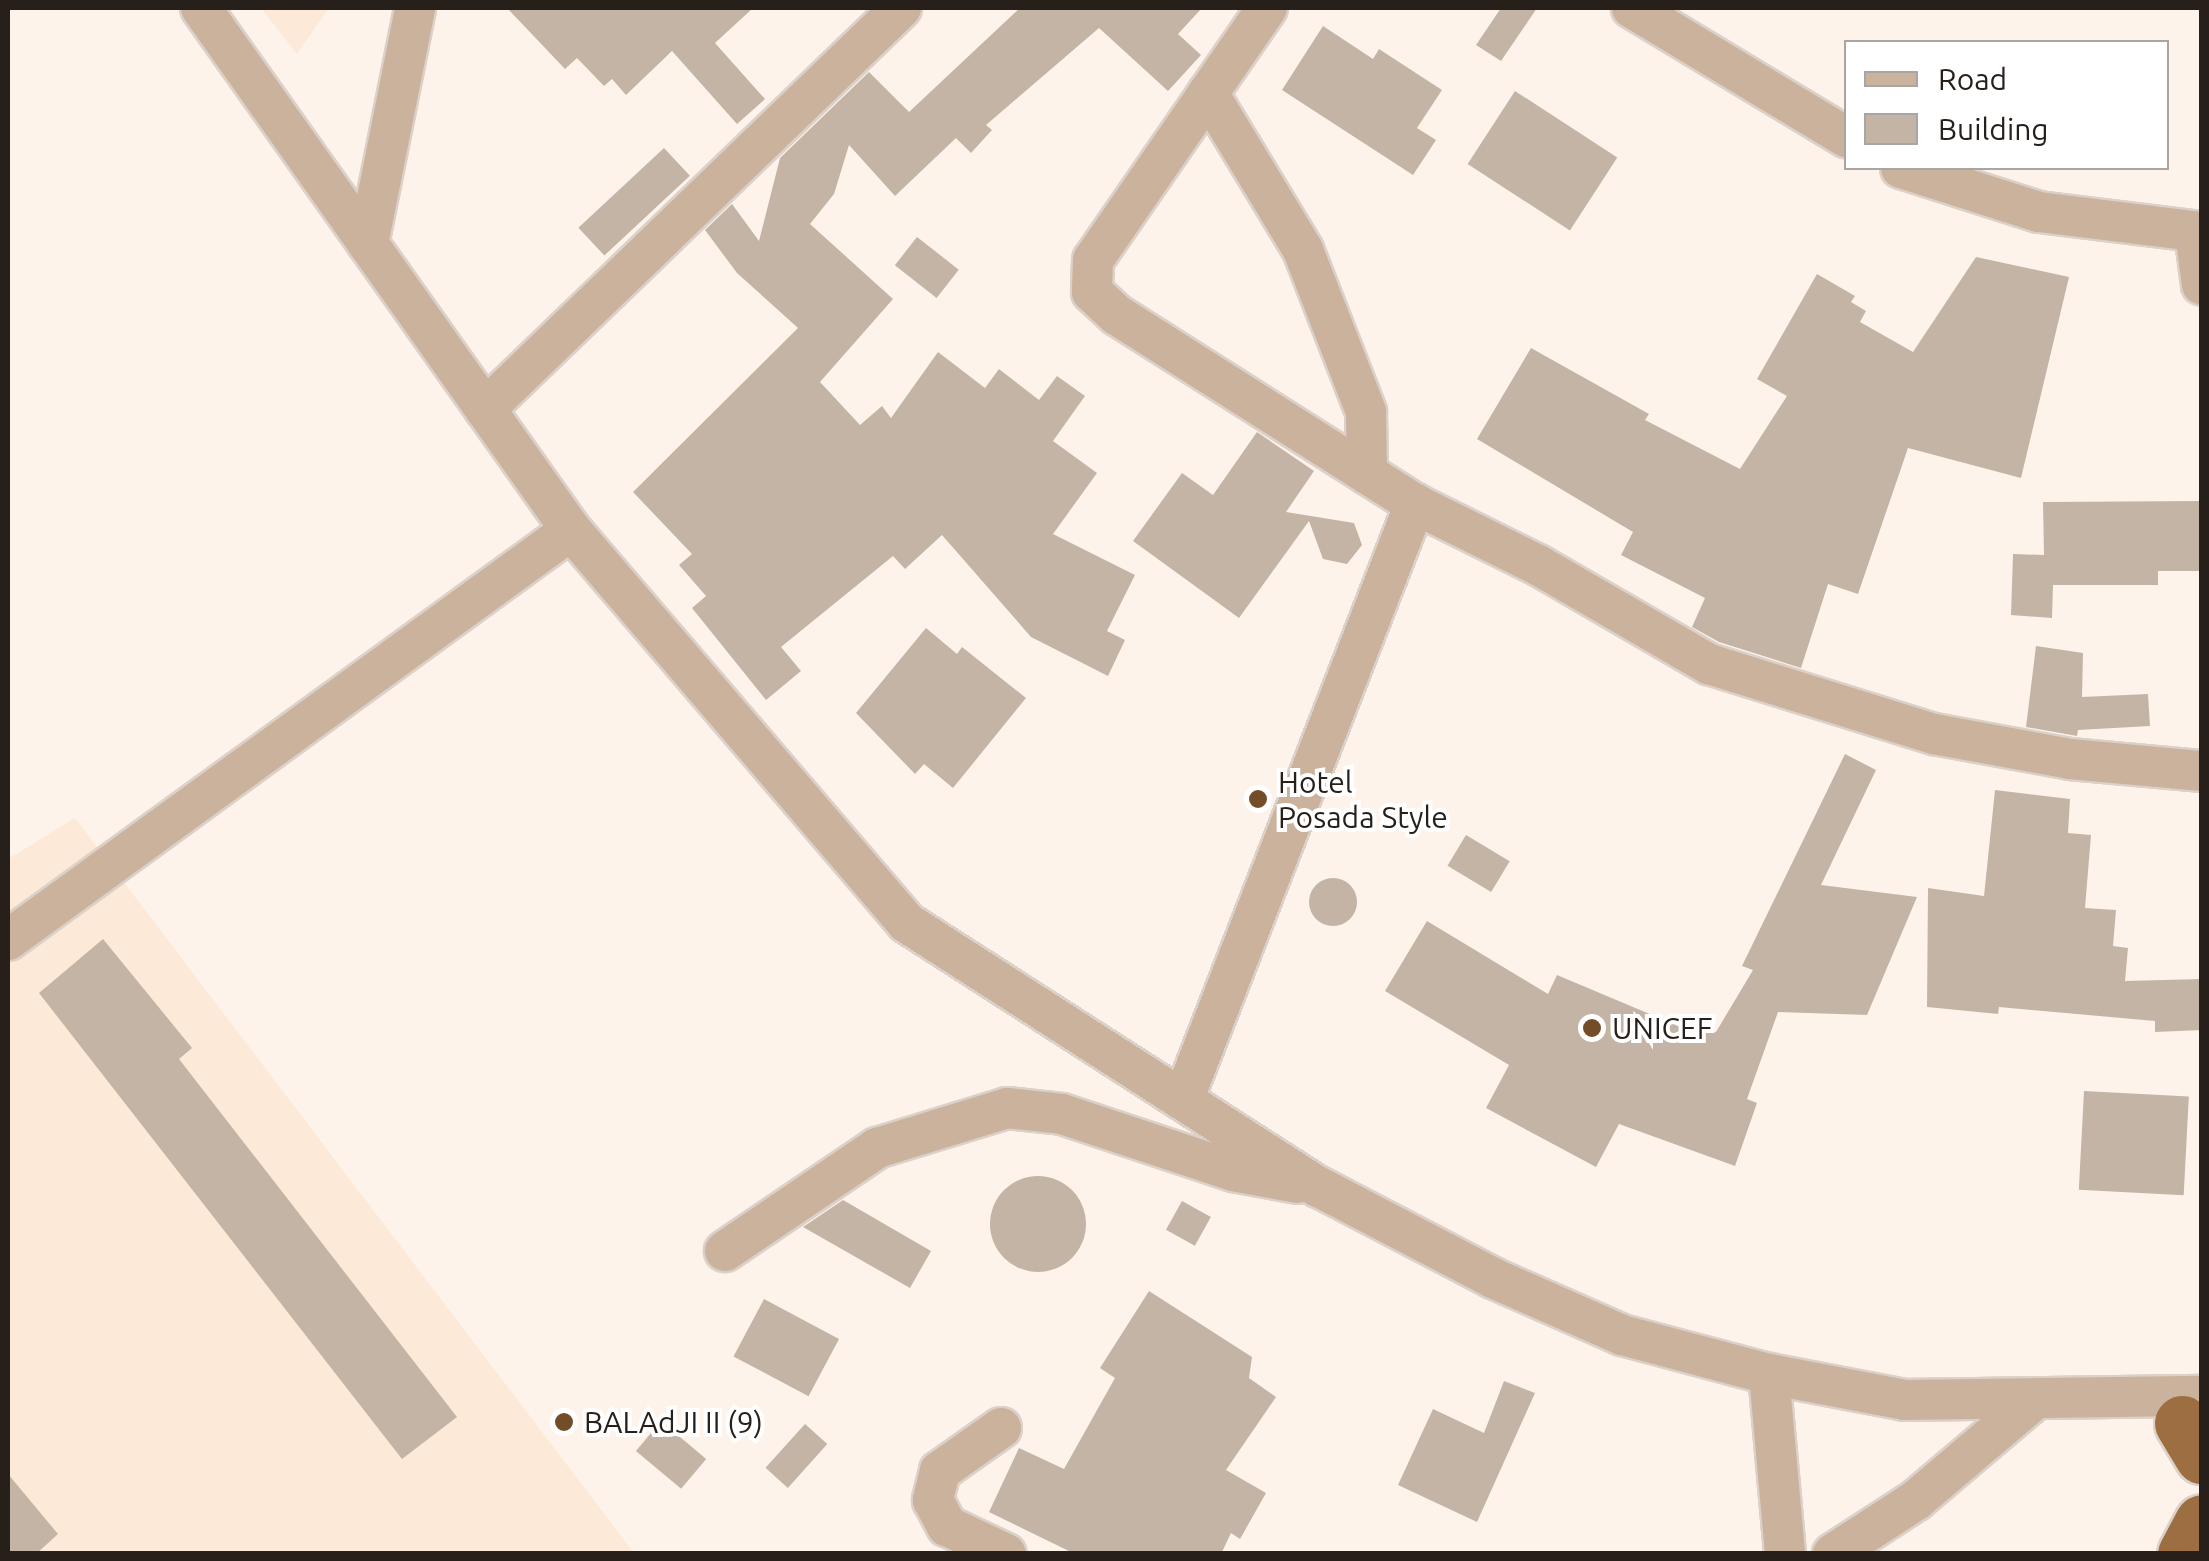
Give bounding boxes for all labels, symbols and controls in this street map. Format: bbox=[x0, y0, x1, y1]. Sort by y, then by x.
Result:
legend bbox=[1844, 40, 2169, 170]
text: Road bbox=[1938, 62, 2007, 96]
text: Building bbox=[1938, 112, 2049, 146]
place label: Hotel Posada Style bbox=[1278, 764, 1448, 834]
marker: Hotel Posada Style bbox=[1247, 788, 1269, 810]
place label: UNICEF bbox=[1612, 1010, 1713, 1046]
marker: UNICEF bbox=[1581, 1017, 1603, 1039]
place label: BALAdJI II (9) bbox=[584, 1404, 763, 1440]
marker: BALAdJI II (9) bbox=[553, 1411, 575, 1433]

